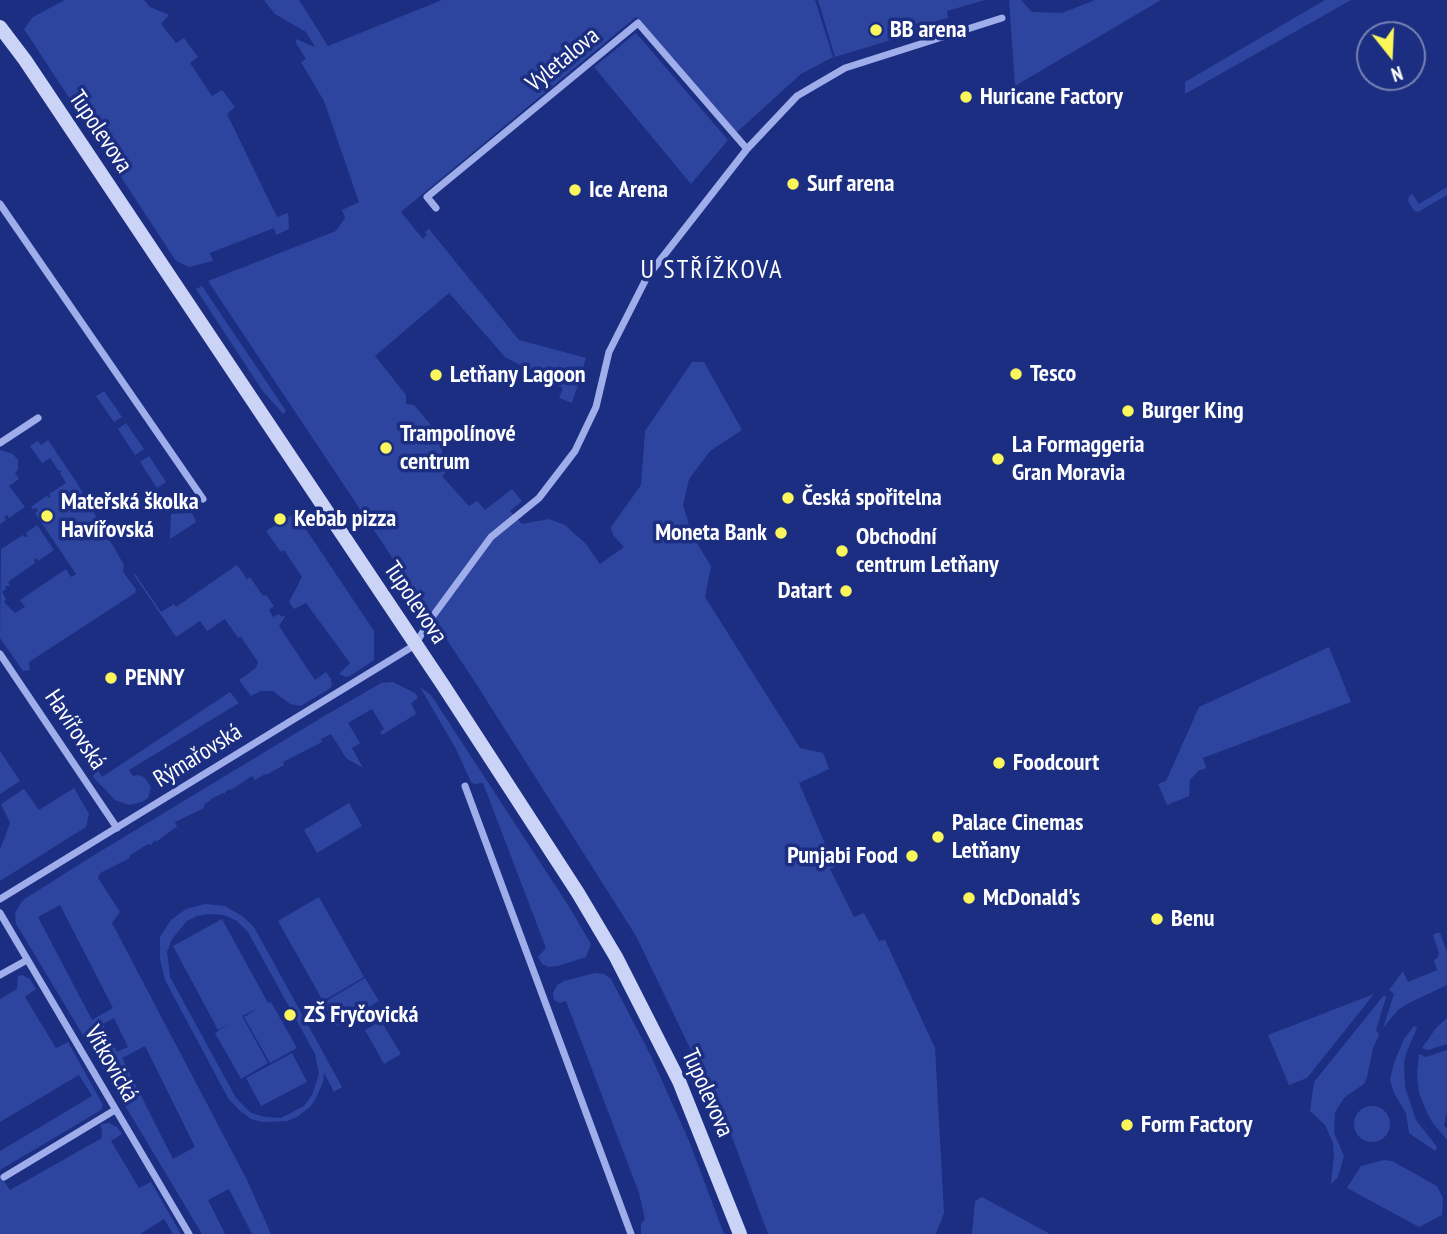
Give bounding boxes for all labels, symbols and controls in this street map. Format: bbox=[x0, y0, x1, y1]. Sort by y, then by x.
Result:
place label: BB arena bbox=[890, 16, 966, 44]
north arrow bbox=[1356, 21, 1426, 91]
street label: Vyletalova bbox=[520, 22, 606, 98]
marker: BB arena bbox=[868, 22, 884, 38]
text: N bbox=[1388, 61, 1405, 87]
place label: Huricane Factory bbox=[980, 83, 1123, 111]
street label: Tupolevova bbox=[62, 85, 138, 179]
marker: Huricane Factory bbox=[958, 89, 974, 105]
place label: Surf arena bbox=[807, 170, 895, 198]
place label: Ice Arena bbox=[589, 176, 668, 204]
marker: Surf arena bbox=[785, 176, 801, 192]
marker: Ice Arena bbox=[567, 182, 583, 198]
district label: U STŘÍŽKOVA bbox=[642, 255, 782, 287]
place label: Tesco bbox=[1030, 360, 1076, 388]
place label: Letňany Lagoon bbox=[450, 361, 586, 389]
marker: Tesco bbox=[1008, 366, 1024, 382]
marker: Letňany Lagoon bbox=[428, 367, 444, 383]
place label: Burger King bbox=[1142, 397, 1244, 425]
marker: Burger King bbox=[1120, 403, 1136, 419]
place label: Trampolínové centrum bbox=[400, 420, 516, 476]
place label: La Formaggeria Gran Moravia bbox=[1012, 431, 1144, 487]
marker: Trampolínové centrum bbox=[378, 440, 394, 456]
marker: La Formaggeria Gran Moravia bbox=[990, 451, 1006, 467]
place label: Česká spořitelna bbox=[802, 484, 942, 512]
place label: Mateřská školka Havířovská bbox=[61, 488, 199, 544]
marker: Česká spořitelna bbox=[780, 490, 796, 506]
place label: Kebab pizza bbox=[294, 505, 396, 533]
marker: Mateřská školka Havířovská bbox=[39, 508, 55, 524]
marker: Kebab pizza bbox=[272, 511, 288, 527]
place label: Moneta Bank bbox=[655, 519, 767, 547]
place label: Obchodní centrum Letňany bbox=[856, 523, 999, 579]
marker: Moneta Bank bbox=[773, 525, 789, 541]
marker: Obchodní centrum Letňany bbox=[834, 543, 850, 559]
street label: Tupolevova bbox=[377, 556, 453, 650]
place label: Datart bbox=[778, 577, 832, 605]
marker: Datart bbox=[838, 583, 854, 599]
place label: PENNY bbox=[125, 664, 185, 692]
marker: PENNY bbox=[103, 670, 119, 686]
street label: Havířovská bbox=[38, 685, 112, 775]
street label: Rýmařovská bbox=[149, 718, 247, 794]
place label: Foodcourt bbox=[1013, 749, 1099, 777]
marker: Foodcourt bbox=[991, 755, 1007, 771]
place label: Palace Cinemas Letňany bbox=[952, 809, 1083, 865]
marker: Palace Cinemas Letňany bbox=[930, 829, 946, 845]
place label: Punjabi Food bbox=[787, 842, 898, 870]
marker: Punjabi Food bbox=[904, 848, 920, 864]
place label: McDonald's bbox=[983, 884, 1080, 912]
marker: McDonald's bbox=[961, 890, 977, 906]
place label: Benu bbox=[1171, 905, 1215, 933]
marker: Benu bbox=[1149, 911, 1165, 927]
place label: ZŠ Fryčovická bbox=[304, 1001, 418, 1029]
marker: ZŠ Fryčovická bbox=[282, 1007, 298, 1023]
street label: Vítkovická bbox=[78, 1021, 144, 1107]
street label: Tupolevova bbox=[675, 1044, 739, 1142]
place label: Form Factory bbox=[1141, 1111, 1252, 1139]
marker: Form Factory bbox=[1119, 1117, 1135, 1133]

